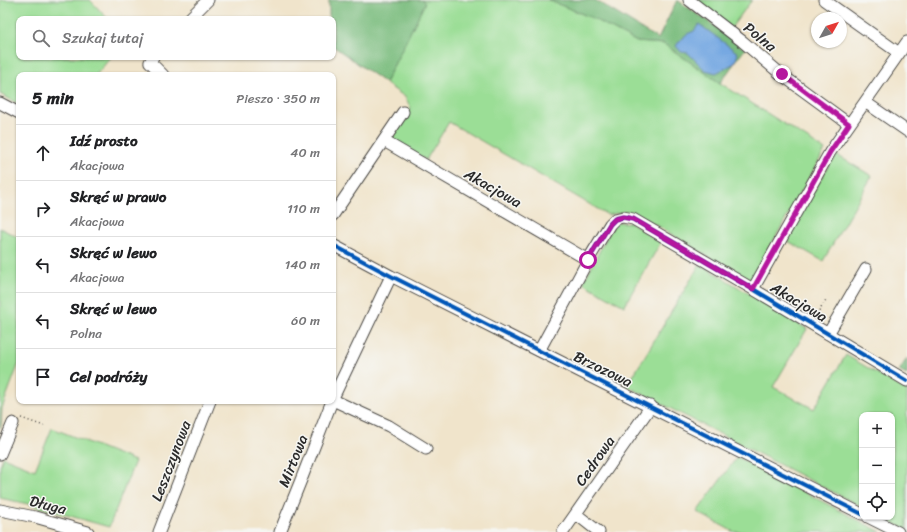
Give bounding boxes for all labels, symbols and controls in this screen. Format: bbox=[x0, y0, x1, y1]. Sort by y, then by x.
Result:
north arrow bbox=[811, 12, 847, 48]
street label: Polna bbox=[738, 15, 783, 59]
search box bbox=[16, 16, 336, 60]
text: Szukaj tutaj bbox=[62, 25, 143, 51]
icon: search bbox=[30, 27, 52, 49]
route end bbox=[773, 65, 791, 83]
text: 5 min bbox=[32, 83, 74, 113]
text: Pieszo · 350 m bbox=[236, 87, 320, 110]
text: Idź prosto bbox=[70, 128, 138, 154]
text: 40 m bbox=[290, 141, 320, 164]
icon: ahead bbox=[32, 142, 54, 164]
text: Akacjowa bbox=[70, 154, 124, 177]
street label: Akacjowa bbox=[458, 161, 527, 215]
text: Skręć w prawo bbox=[70, 184, 166, 210]
text: 110 m bbox=[287, 197, 320, 220]
icon: right bbox=[32, 198, 54, 220]
text: Akacjowa bbox=[70, 210, 124, 233]
text: Skręć w lewo bbox=[70, 240, 157, 266]
route start bbox=[579, 251, 597, 269]
text: 140 m bbox=[285, 253, 320, 276]
icon: left bbox=[32, 254, 54, 276]
text: Akacjowa bbox=[70, 266, 124, 289]
street label: Akacjowa bbox=[765, 274, 833, 330]
text: Skręć w lewo bbox=[70, 296, 157, 322]
text: 60 m bbox=[291, 309, 320, 332]
icon: left bbox=[32, 310, 54, 332]
text: Polna bbox=[70, 322, 102, 345]
street label: Brzozowa bbox=[569, 344, 637, 395]
text: Cel podróży bbox=[70, 364, 147, 390]
icon: arrive bbox=[32, 366, 54, 388]
map controls bbox=[859, 412, 895, 520]
button: + bbox=[859, 412, 895, 448]
street label: Leszczynowa bbox=[144, 416, 198, 505]
street label: Mirtowa bbox=[271, 430, 315, 491]
street label: Cedrowa bbox=[568, 430, 622, 492]
button: − bbox=[859, 448, 895, 484]
button: locate bbox=[859, 484, 895, 520]
street label: Długa bbox=[27, 488, 70, 522]

